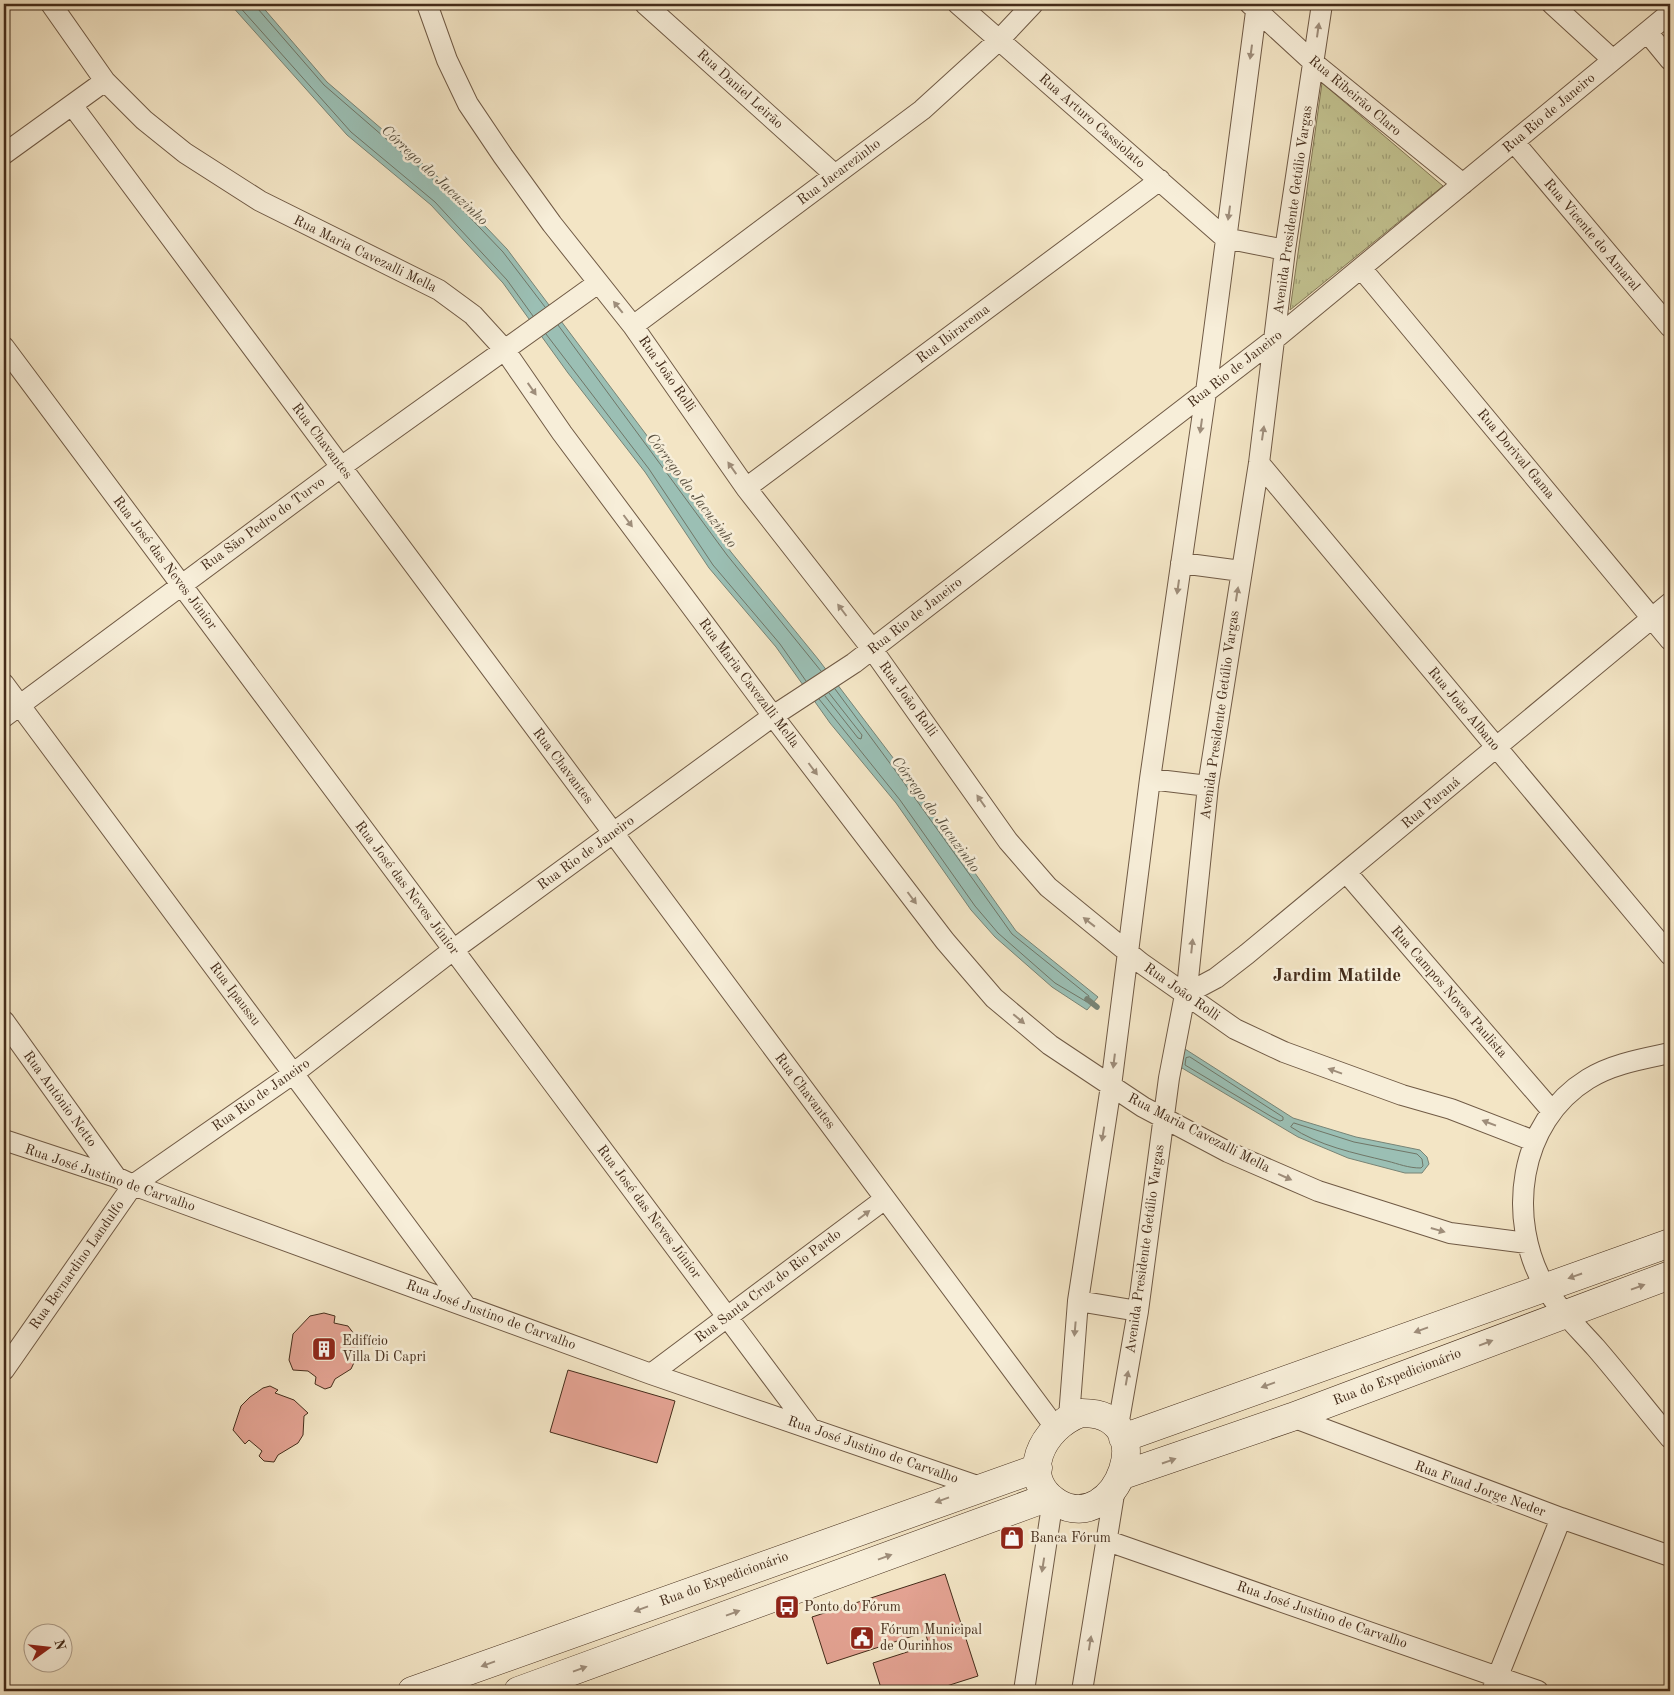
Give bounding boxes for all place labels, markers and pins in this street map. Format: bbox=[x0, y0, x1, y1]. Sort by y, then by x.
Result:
place label: Edifício Villa Di Capri bbox=[342, 1334, 426, 1364]
building icon: Edifício Villa Di Capri bbox=[311, 1336, 337, 1362]
shop icon: Banca Fórum bbox=[999, 1525, 1025, 1551]
place label: Banca Fórum bbox=[1030, 1531, 1111, 1545]
bus stop icon: Ponto do Fórum bbox=[774, 1594, 800, 1620]
place label: Ponto do Fórum bbox=[804, 1600, 901, 1614]
place label: Fórum Municipal de Ourinhos bbox=[880, 1623, 982, 1653]
public building icon: Fórum Municipal de Ourinhos bbox=[849, 1625, 875, 1651]

